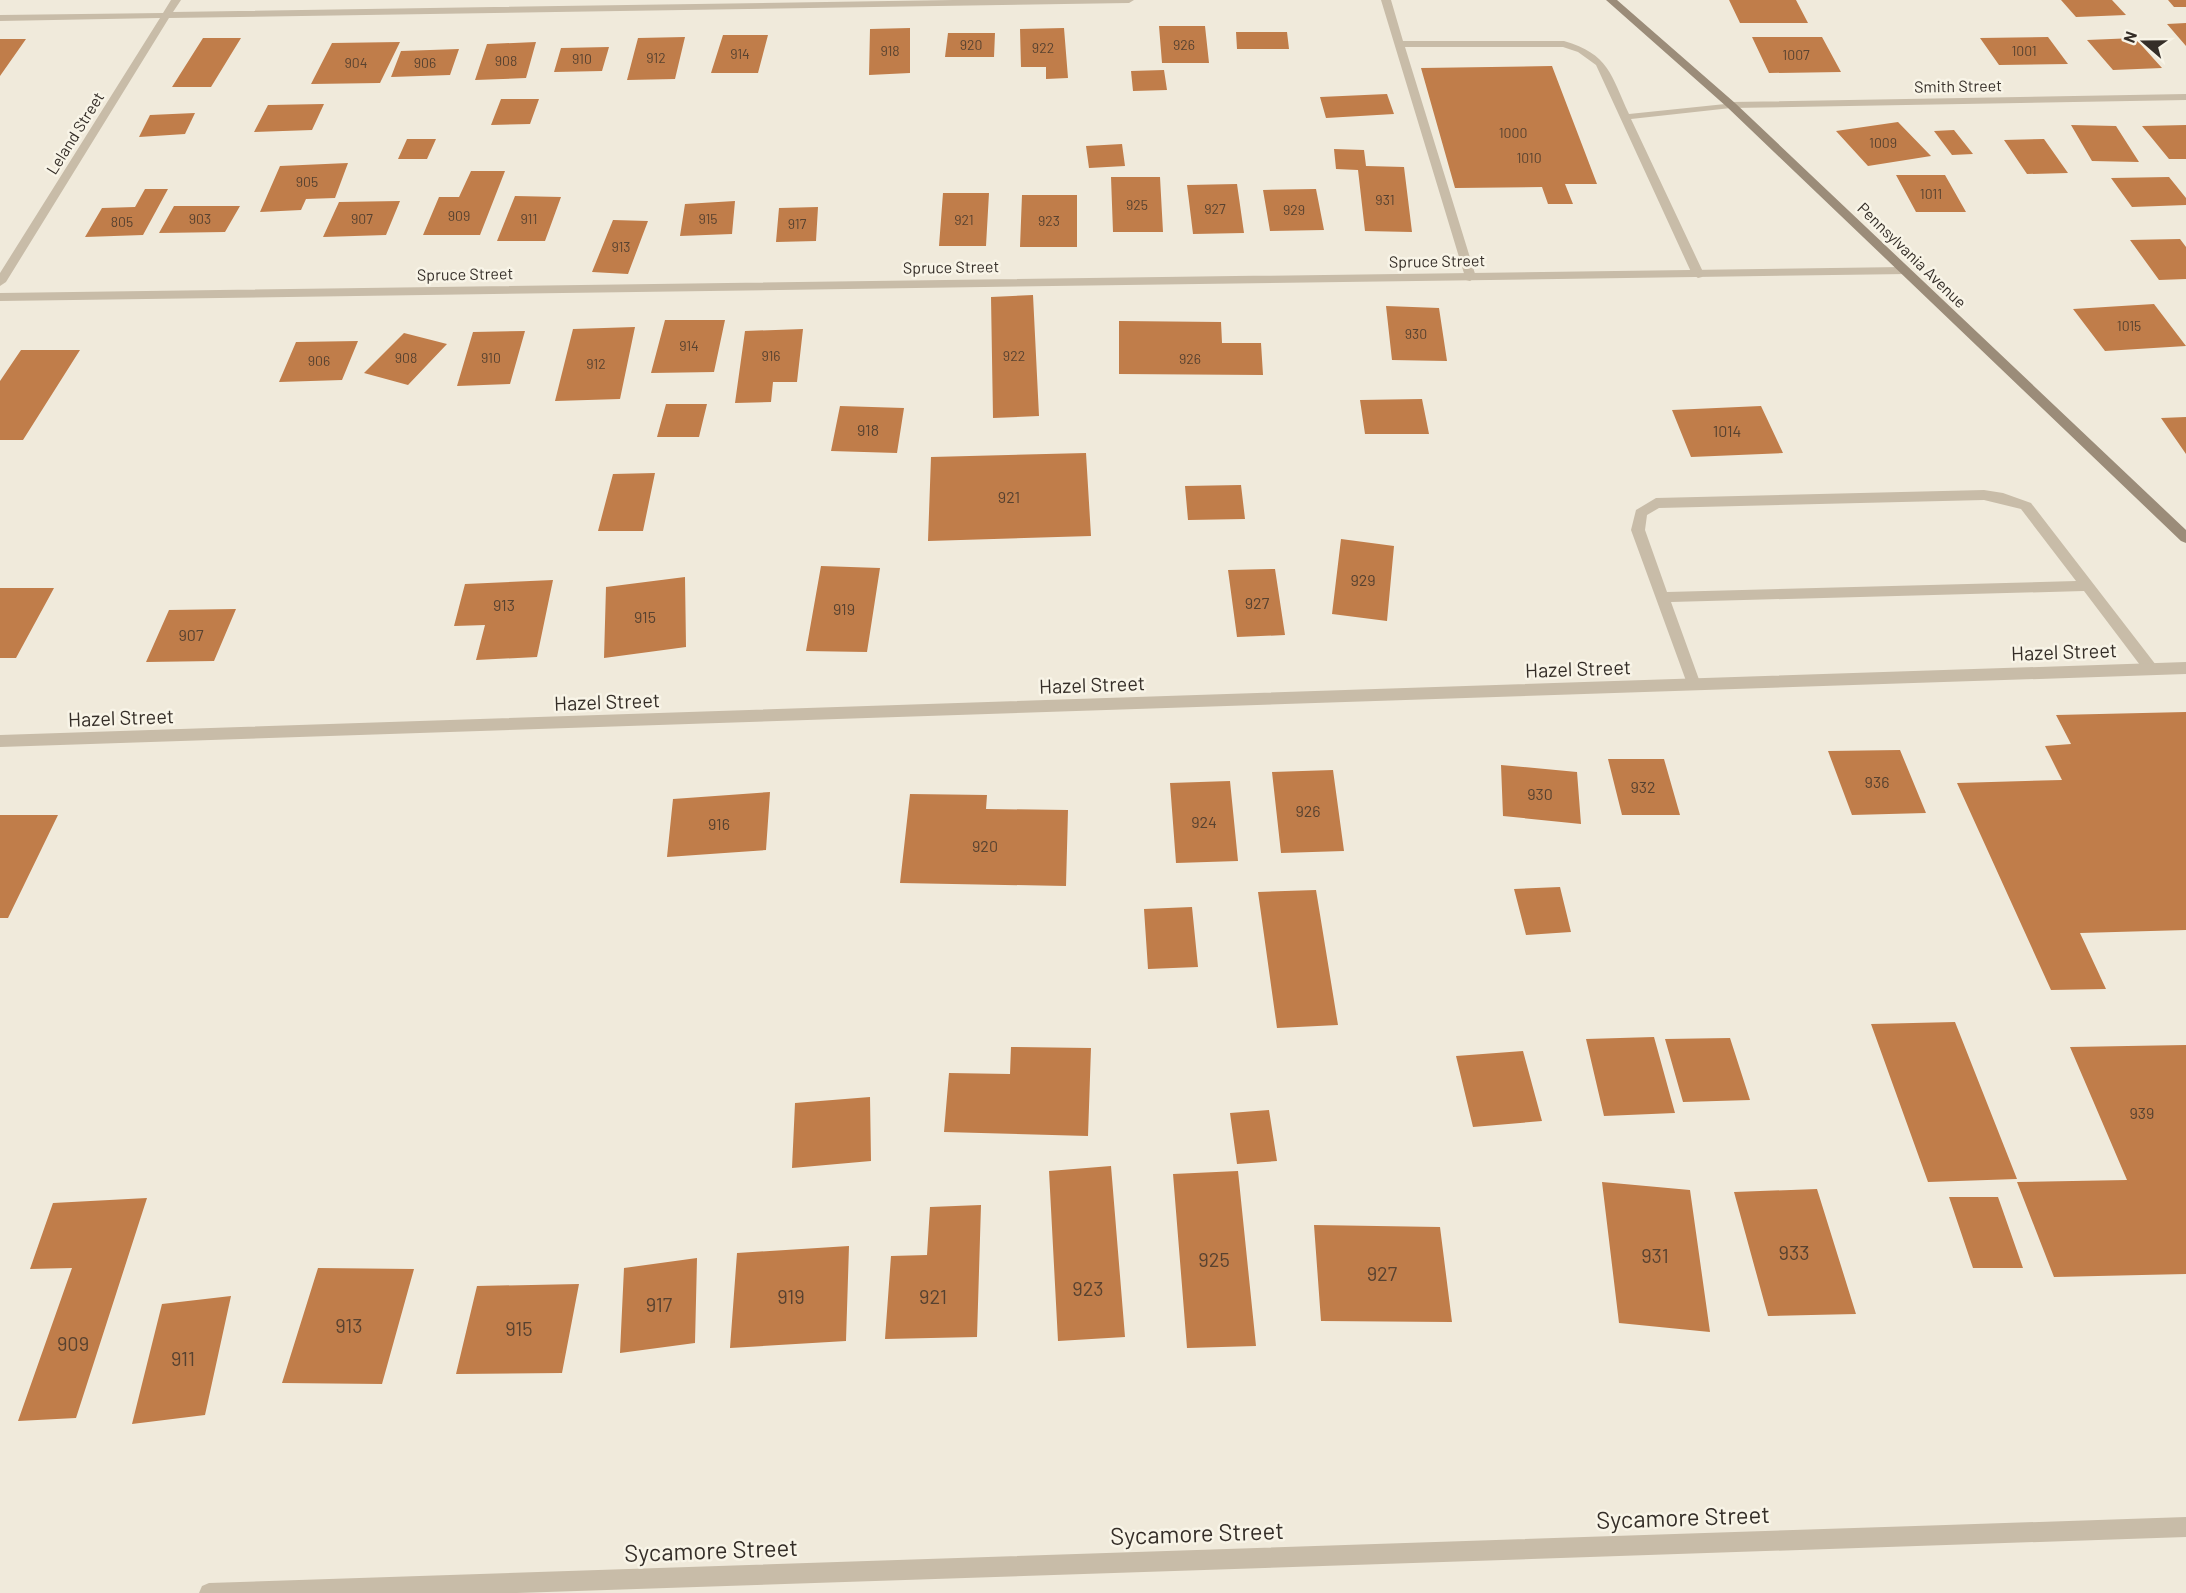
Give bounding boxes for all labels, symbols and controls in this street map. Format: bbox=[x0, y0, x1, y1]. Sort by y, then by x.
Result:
north arrow bbox=[2114, 12, 2174, 72]
text: N bbox=[2119, 28, 2140, 45]
house number: 920 bbox=[960, 36, 982, 53]
house number: 926 bbox=[1173, 36, 1195, 53]
house number: 922 bbox=[1032, 39, 1054, 56]
house number: 918 bbox=[880, 42, 900, 59]
house number: 1001 bbox=[2011, 42, 2037, 59]
house number: 914 bbox=[730, 45, 750, 62]
house number: 1007 bbox=[1782, 46, 1810, 63]
house number: 912 bbox=[646, 49, 666, 66]
house number: 910 bbox=[572, 50, 592, 67]
house number: 908 bbox=[495, 52, 517, 69]
house number: 904 bbox=[345, 54, 367, 71]
house number: 906 bbox=[414, 54, 436, 71]
street label: Smith Street bbox=[1914, 75, 2002, 96]
street label: Leland Street bbox=[42, 88, 107, 177]
house number: 1000 bbox=[1499, 124, 1527, 141]
house number: 1009 bbox=[1869, 134, 1897, 151]
house number: 1010 bbox=[1516, 149, 1542, 166]
house number: 905 bbox=[296, 173, 318, 190]
house number: 1011 bbox=[1920, 185, 1942, 202]
house number: 931 bbox=[1375, 191, 1395, 208]
house number: 925 bbox=[1126, 196, 1148, 213]
street label: Pennsylvania Avenue bbox=[1854, 198, 1971, 311]
house number: 927 bbox=[1204, 200, 1226, 217]
house number: 929 bbox=[1283, 201, 1305, 218]
house number: 909 bbox=[448, 207, 470, 224]
house number: 903 bbox=[189, 210, 211, 227]
house number: 907 bbox=[351, 210, 373, 227]
house number: 911 bbox=[521, 210, 537, 227]
house number: 915 bbox=[698, 210, 718, 227]
house number: 921 bbox=[954, 211, 974, 228]
house number: 923 bbox=[1038, 212, 1060, 229]
house number: 805 bbox=[111, 213, 133, 230]
house number: 917 bbox=[788, 215, 807, 232]
house number: 913 bbox=[611, 238, 631, 255]
street label: Spruce Street bbox=[1389, 250, 1485, 271]
street label: Spruce Street bbox=[903, 256, 999, 277]
street label: Spruce Street bbox=[417, 263, 513, 284]
house number: 1015 bbox=[2117, 317, 2141, 334]
house number: 930 bbox=[1405, 325, 1427, 342]
house number: 914 bbox=[679, 337, 699, 354]
house number: 916 bbox=[761, 347, 781, 364]
house number: 922 bbox=[1003, 347, 1025, 364]
house number: 908 bbox=[395, 349, 417, 366]
house number: 910 bbox=[481, 349, 501, 366]
house number: 926 bbox=[1179, 350, 1201, 367]
house number: 906 bbox=[308, 352, 330, 369]
house number: 912 bbox=[586, 355, 606, 372]
house number: 918 bbox=[857, 420, 879, 439]
house number: 1014 bbox=[1713, 421, 1741, 440]
house number: 921 bbox=[998, 487, 1020, 506]
house number: 929 bbox=[1350, 570, 1376, 589]
house number: 927 bbox=[1245, 593, 1270, 612]
house number: 913 bbox=[493, 595, 515, 614]
house number: 919 bbox=[833, 599, 855, 618]
house number: 915 bbox=[634, 607, 656, 626]
house number: 907 bbox=[179, 625, 204, 644]
street label: Hazel Street bbox=[2011, 637, 2117, 665]
street label: Hazel Street bbox=[1525, 654, 1631, 682]
street label: Hazel Street bbox=[1039, 670, 1145, 698]
street label: Hazel Street bbox=[554, 687, 660, 715]
street label: Hazel Street bbox=[68, 703, 174, 731]
house number: 936 bbox=[1865, 772, 1889, 791]
house number: 932 bbox=[1630, 777, 1656, 796]
house number: 930 bbox=[1527, 784, 1553, 803]
house number: 926 bbox=[1295, 801, 1321, 820]
house number: 924 bbox=[1191, 812, 1217, 831]
house number: 916 bbox=[708, 814, 730, 833]
house number: 920 bbox=[972, 836, 998, 855]
house number: 939 bbox=[2130, 1103, 2154, 1122]
house number: 933 bbox=[1778, 1240, 1810, 1264]
house number: 931 bbox=[1641, 1243, 1669, 1267]
house number: 925 bbox=[1198, 1247, 1230, 1271]
house number: 927 bbox=[1367, 1261, 1398, 1285]
house number: 923 bbox=[1072, 1276, 1104, 1300]
house number: 919 bbox=[777, 1284, 805, 1308]
house number: 921 bbox=[919, 1284, 947, 1308]
house number: 917 bbox=[646, 1292, 673, 1316]
house number: 913 bbox=[335, 1313, 363, 1337]
house number: 915 bbox=[505, 1316, 533, 1340]
house number: 909 bbox=[57, 1331, 89, 1355]
house number: 911 bbox=[171, 1346, 195, 1370]
street label: Sycamore Street bbox=[1596, 1499, 1770, 1534]
street label: Sycamore Street bbox=[1110, 1515, 1284, 1550]
street label: Sycamore Street bbox=[624, 1532, 798, 1567]

